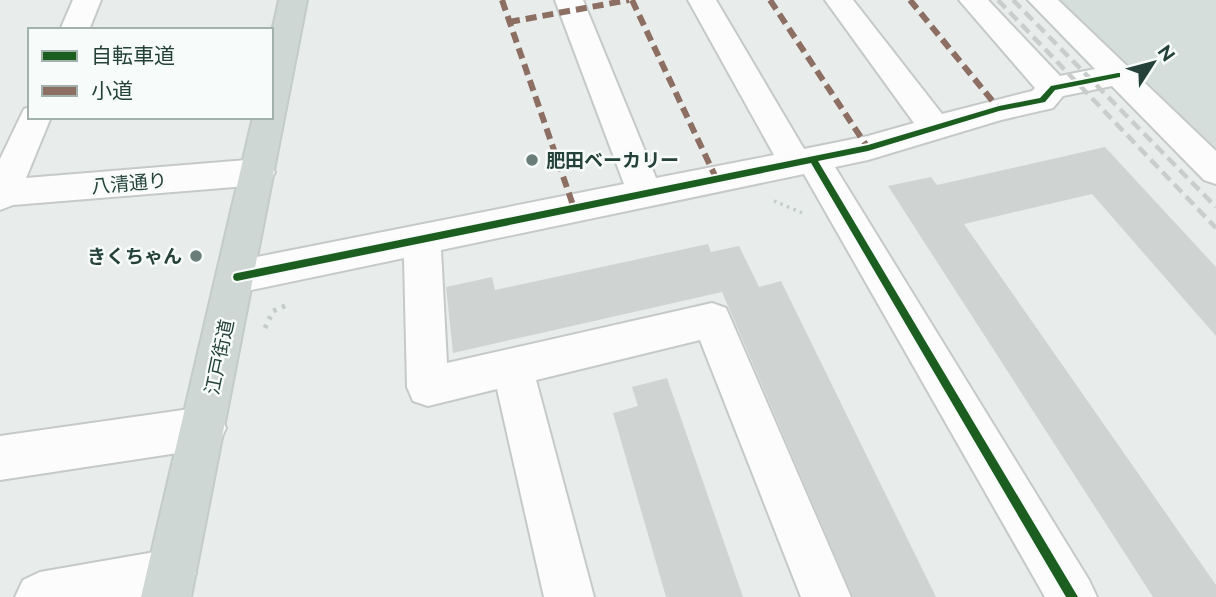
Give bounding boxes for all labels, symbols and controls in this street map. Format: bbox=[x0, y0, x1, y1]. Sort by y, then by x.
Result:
legend bbox=[28, 28, 273, 119]
north arrow bbox=[1118, 28, 1188, 98]
text: N bbox=[1154, 41, 1180, 65]
text: 自転車道 bbox=[91, 43, 175, 68]
text: 小道 bbox=[91, 78, 133, 103]
place label: 肥田ベーカリー bbox=[546, 149, 679, 171]
marker: 肥田ベーカリー bbox=[524, 152, 540, 168]
street label: 八清通り bbox=[90, 169, 168, 197]
place label: きくちゃん bbox=[87, 245, 182, 267]
marker: きくちゃん bbox=[188, 248, 204, 264]
street label: 江戸街道 bbox=[200, 318, 238, 396]

